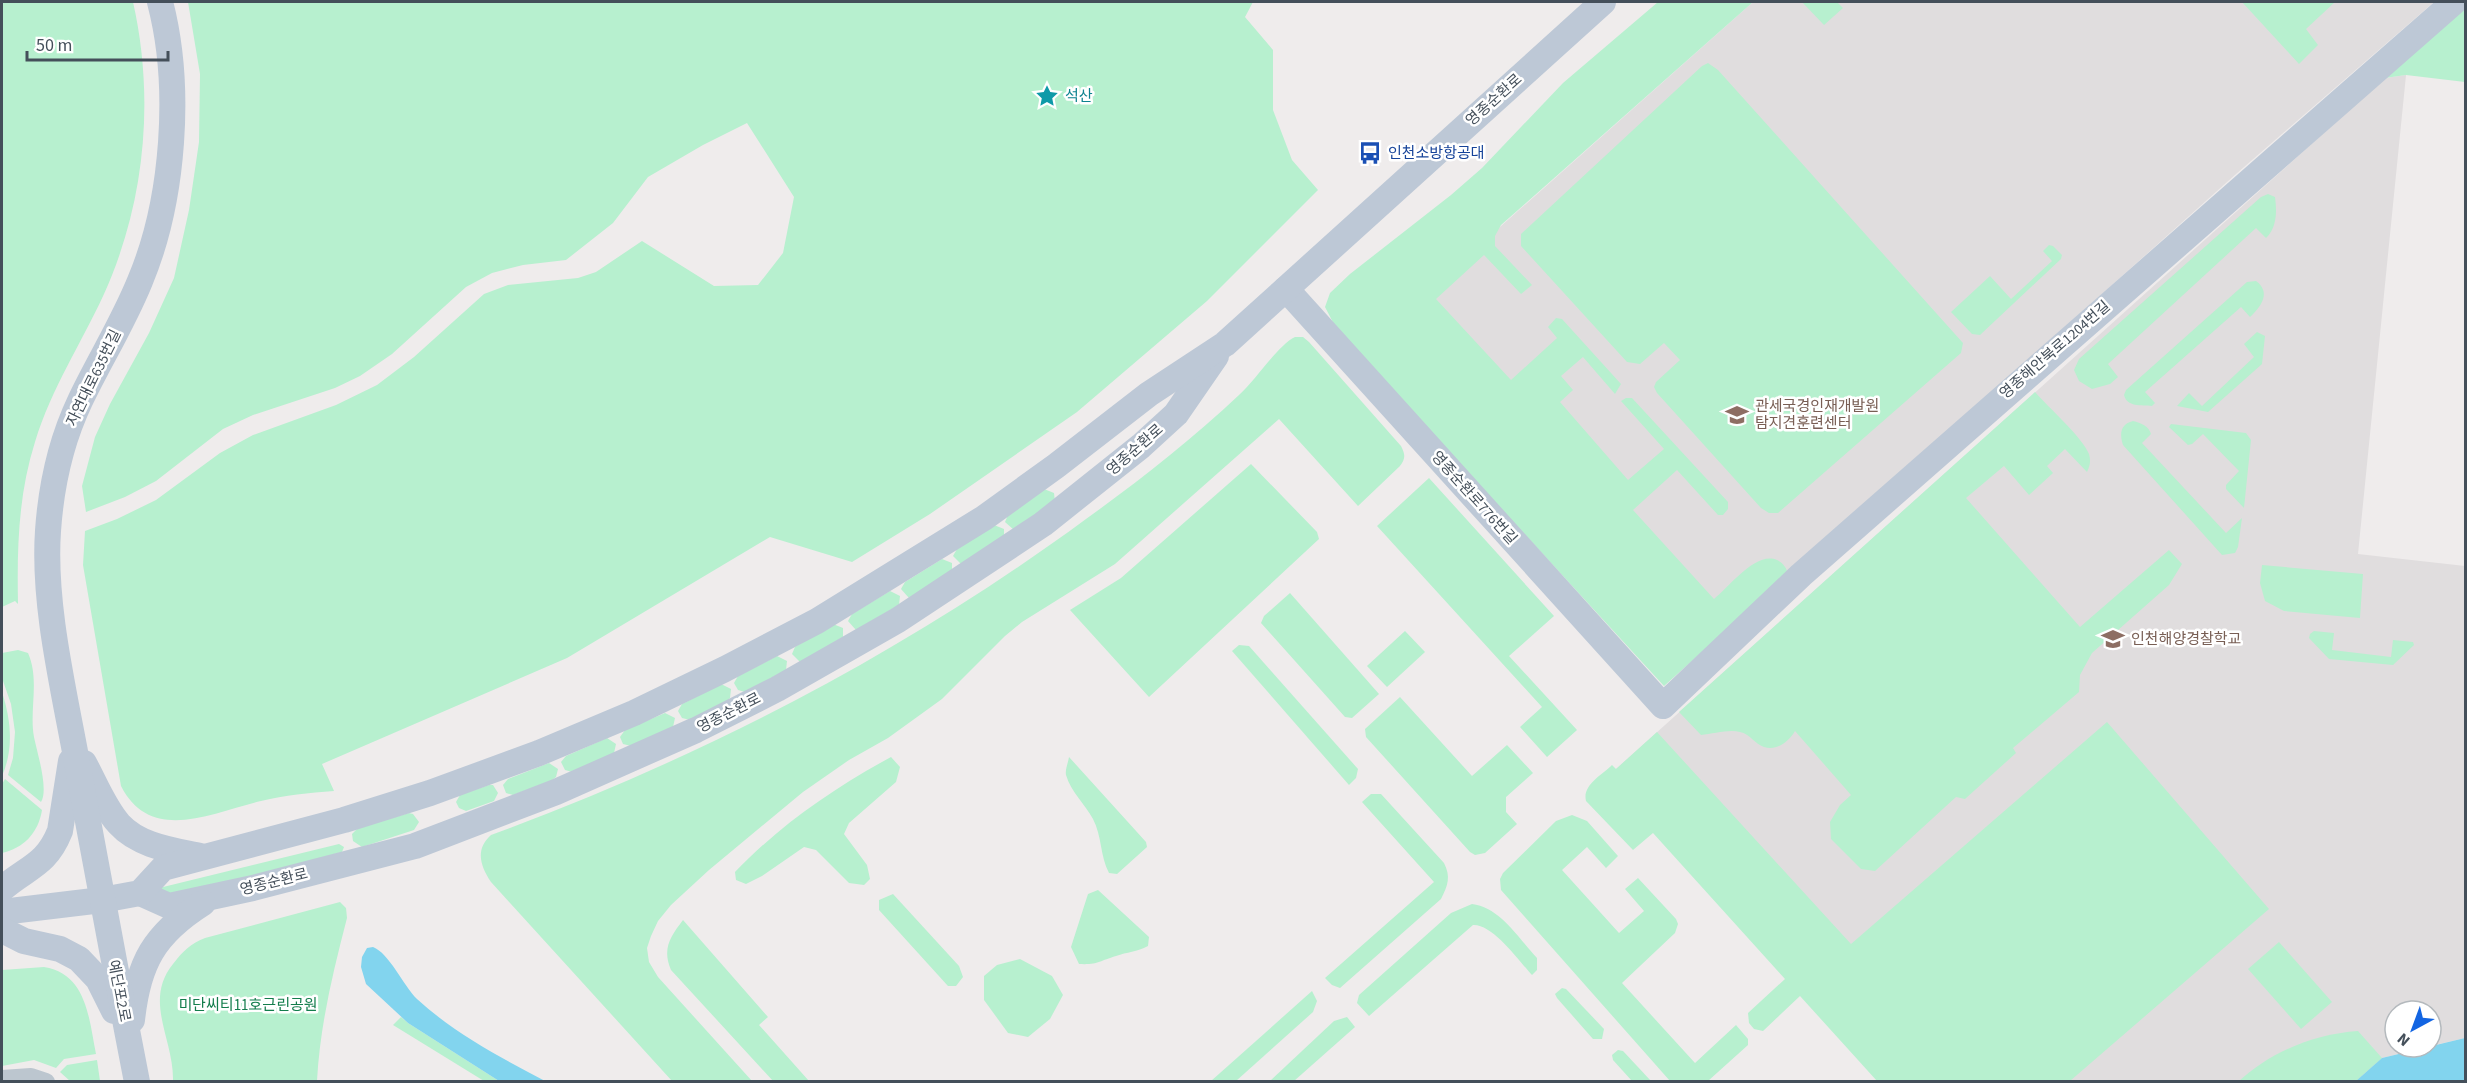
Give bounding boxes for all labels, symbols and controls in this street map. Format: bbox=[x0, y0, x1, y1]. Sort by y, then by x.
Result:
scale bar bbox=[27, 24, 168, 62]
text: 50 m bbox=[36, 33, 72, 58]
street label: 영종순환로 bbox=[1461, 69, 1527, 131]
place icon: 석산 bbox=[1034, 83, 1060, 109]
place label: 석산 bbox=[1065, 86, 1093, 107]
bus stop icon: 인천소방항공대 bbox=[1357, 140, 1383, 166]
place label: 인천소방항공대 bbox=[1388, 143, 1485, 164]
street label: 영종해안북로1204번길 bbox=[1995, 296, 2115, 404]
street label: 자연대로635번길 bbox=[62, 326, 126, 430]
place label: 관세국경인재개발원 탐지견훈련센터 bbox=[1755, 396, 1879, 434]
school or university icon: 관세국경인재개발원 탐지견훈련센터 bbox=[1724, 402, 1750, 428]
street label: 영종순환로 bbox=[1102, 419, 1168, 481]
street label: 영종순환로776번길 bbox=[1426, 447, 1522, 549]
school or university icon: 인천해양경찰학교 bbox=[2100, 626, 2126, 652]
place label: 인천해양경찰학교 bbox=[2131, 629, 2241, 650]
street label: 영종순환로 bbox=[693, 688, 765, 738]
street label: 영종순환로 bbox=[238, 863, 310, 901]
street label: 예단포2로 bbox=[103, 958, 135, 1024]
park label: 미단씨티11호근린공원 bbox=[178, 995, 318, 1016]
north arrow bbox=[2383, 999, 2443, 1059]
text: N bbox=[2393, 1028, 2415, 1051]

